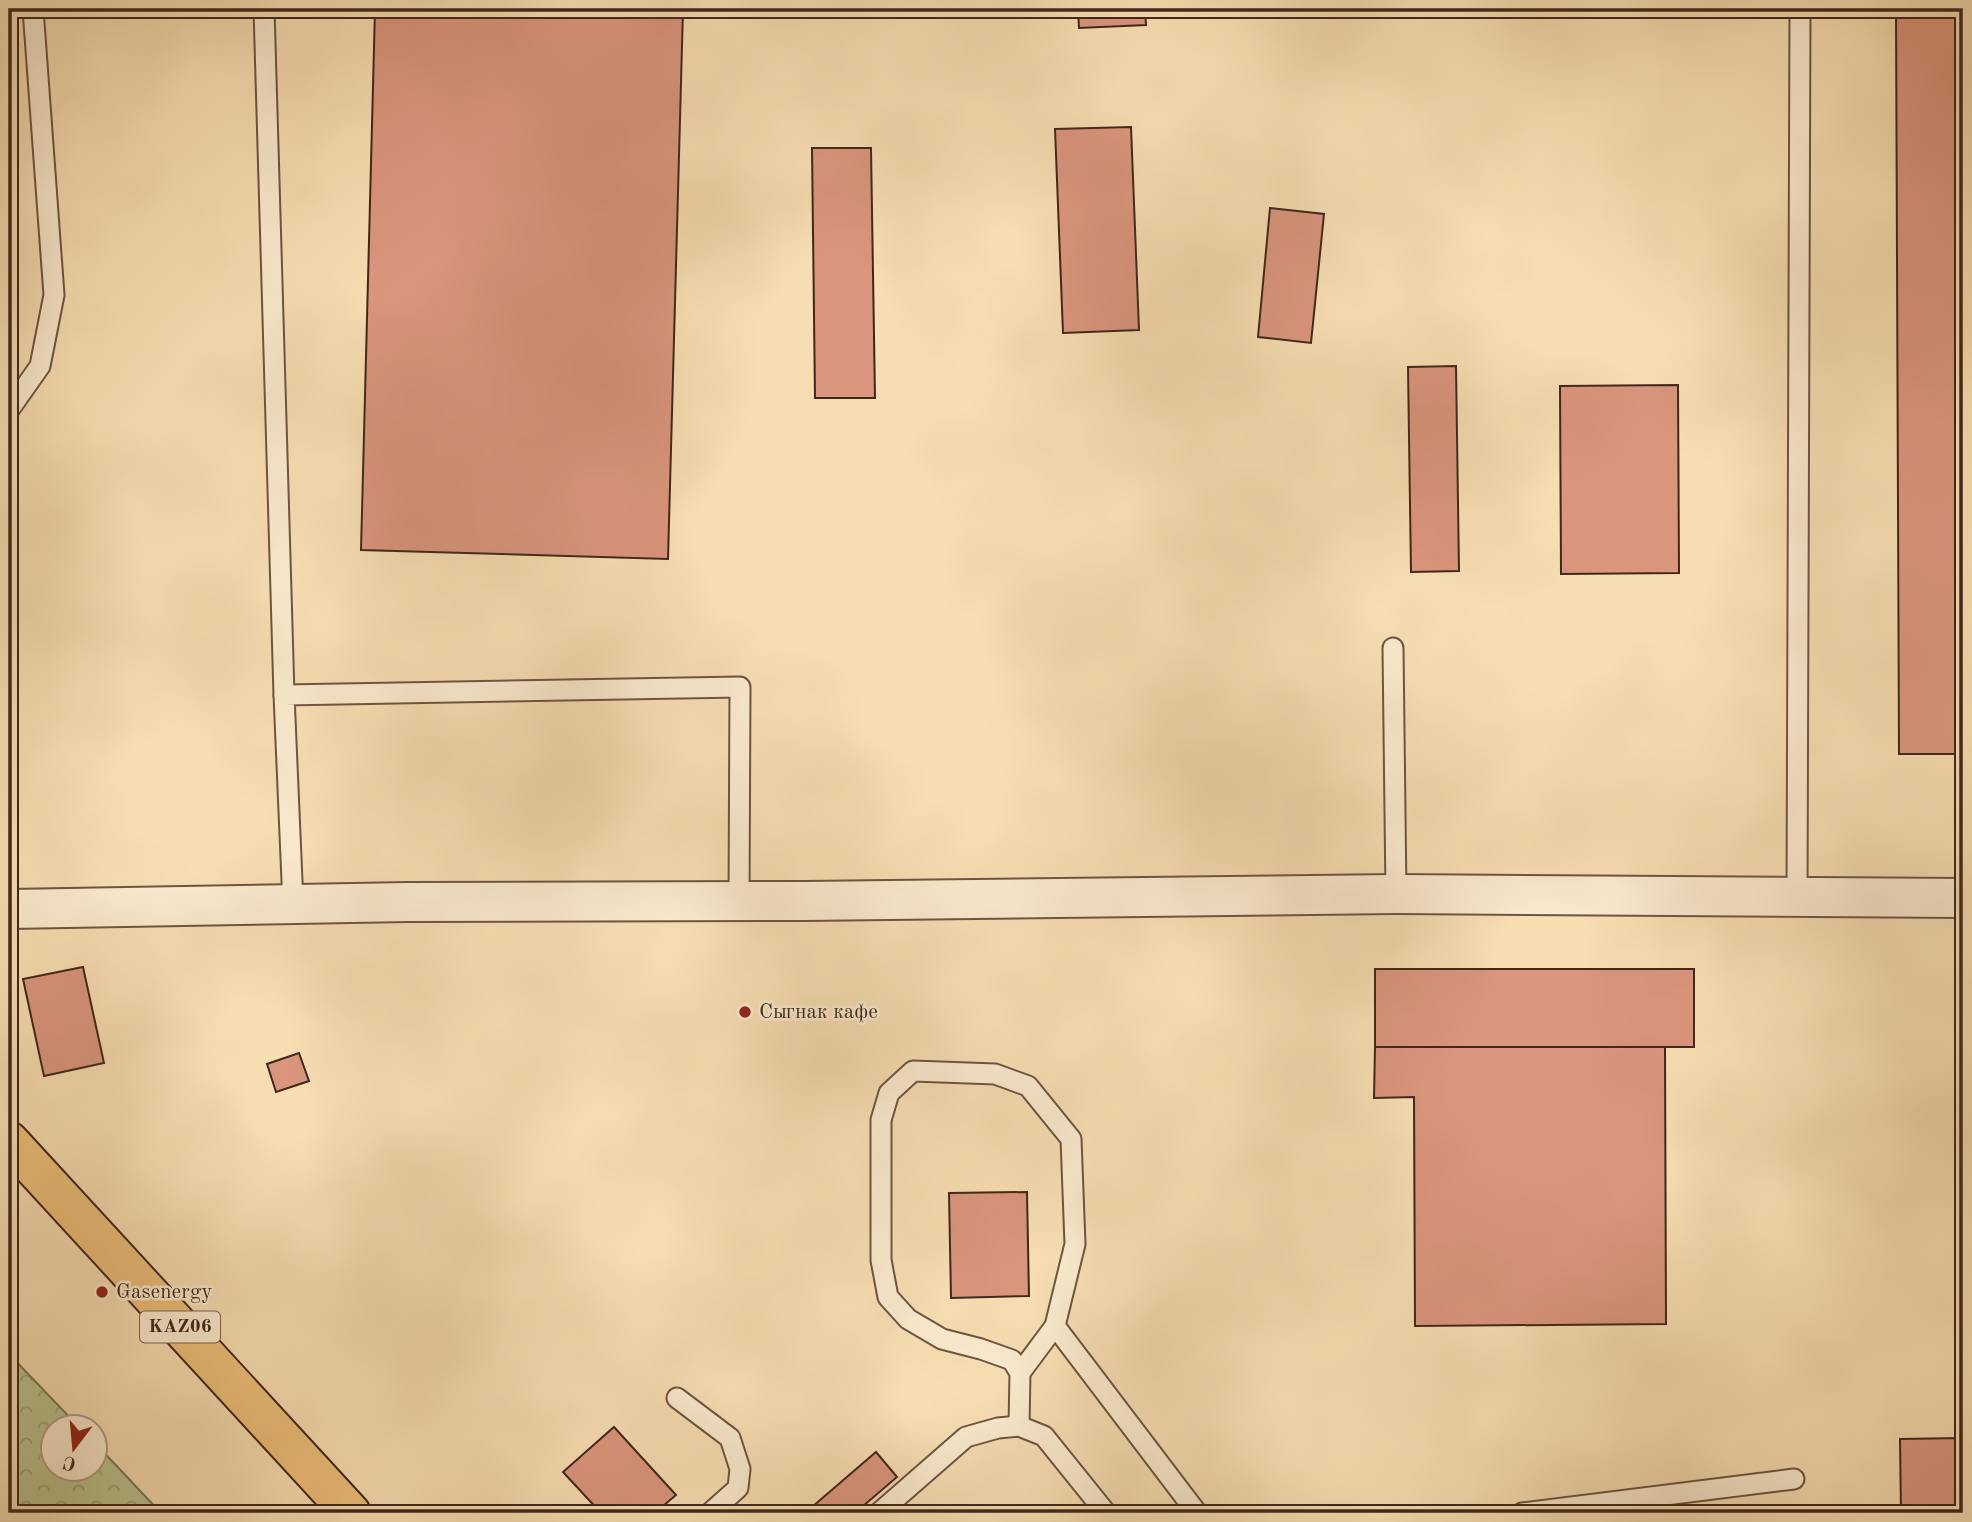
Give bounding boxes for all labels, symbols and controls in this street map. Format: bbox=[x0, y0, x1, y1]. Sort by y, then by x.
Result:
place label: Сыгнак кафе bbox=[759, 1002, 878, 1023]
marker: Сыгнак кафе bbox=[737, 1004, 753, 1020]
place label: Gasenergy bbox=[116, 1282, 212, 1303]
marker: Gasenergy bbox=[94, 1284, 110, 1300]
road number: KАZ06 bbox=[140, 1312, 220, 1343]
north arrow bbox=[38, 1414, 108, 1484]
text: С bbox=[61, 1451, 79, 1473]

